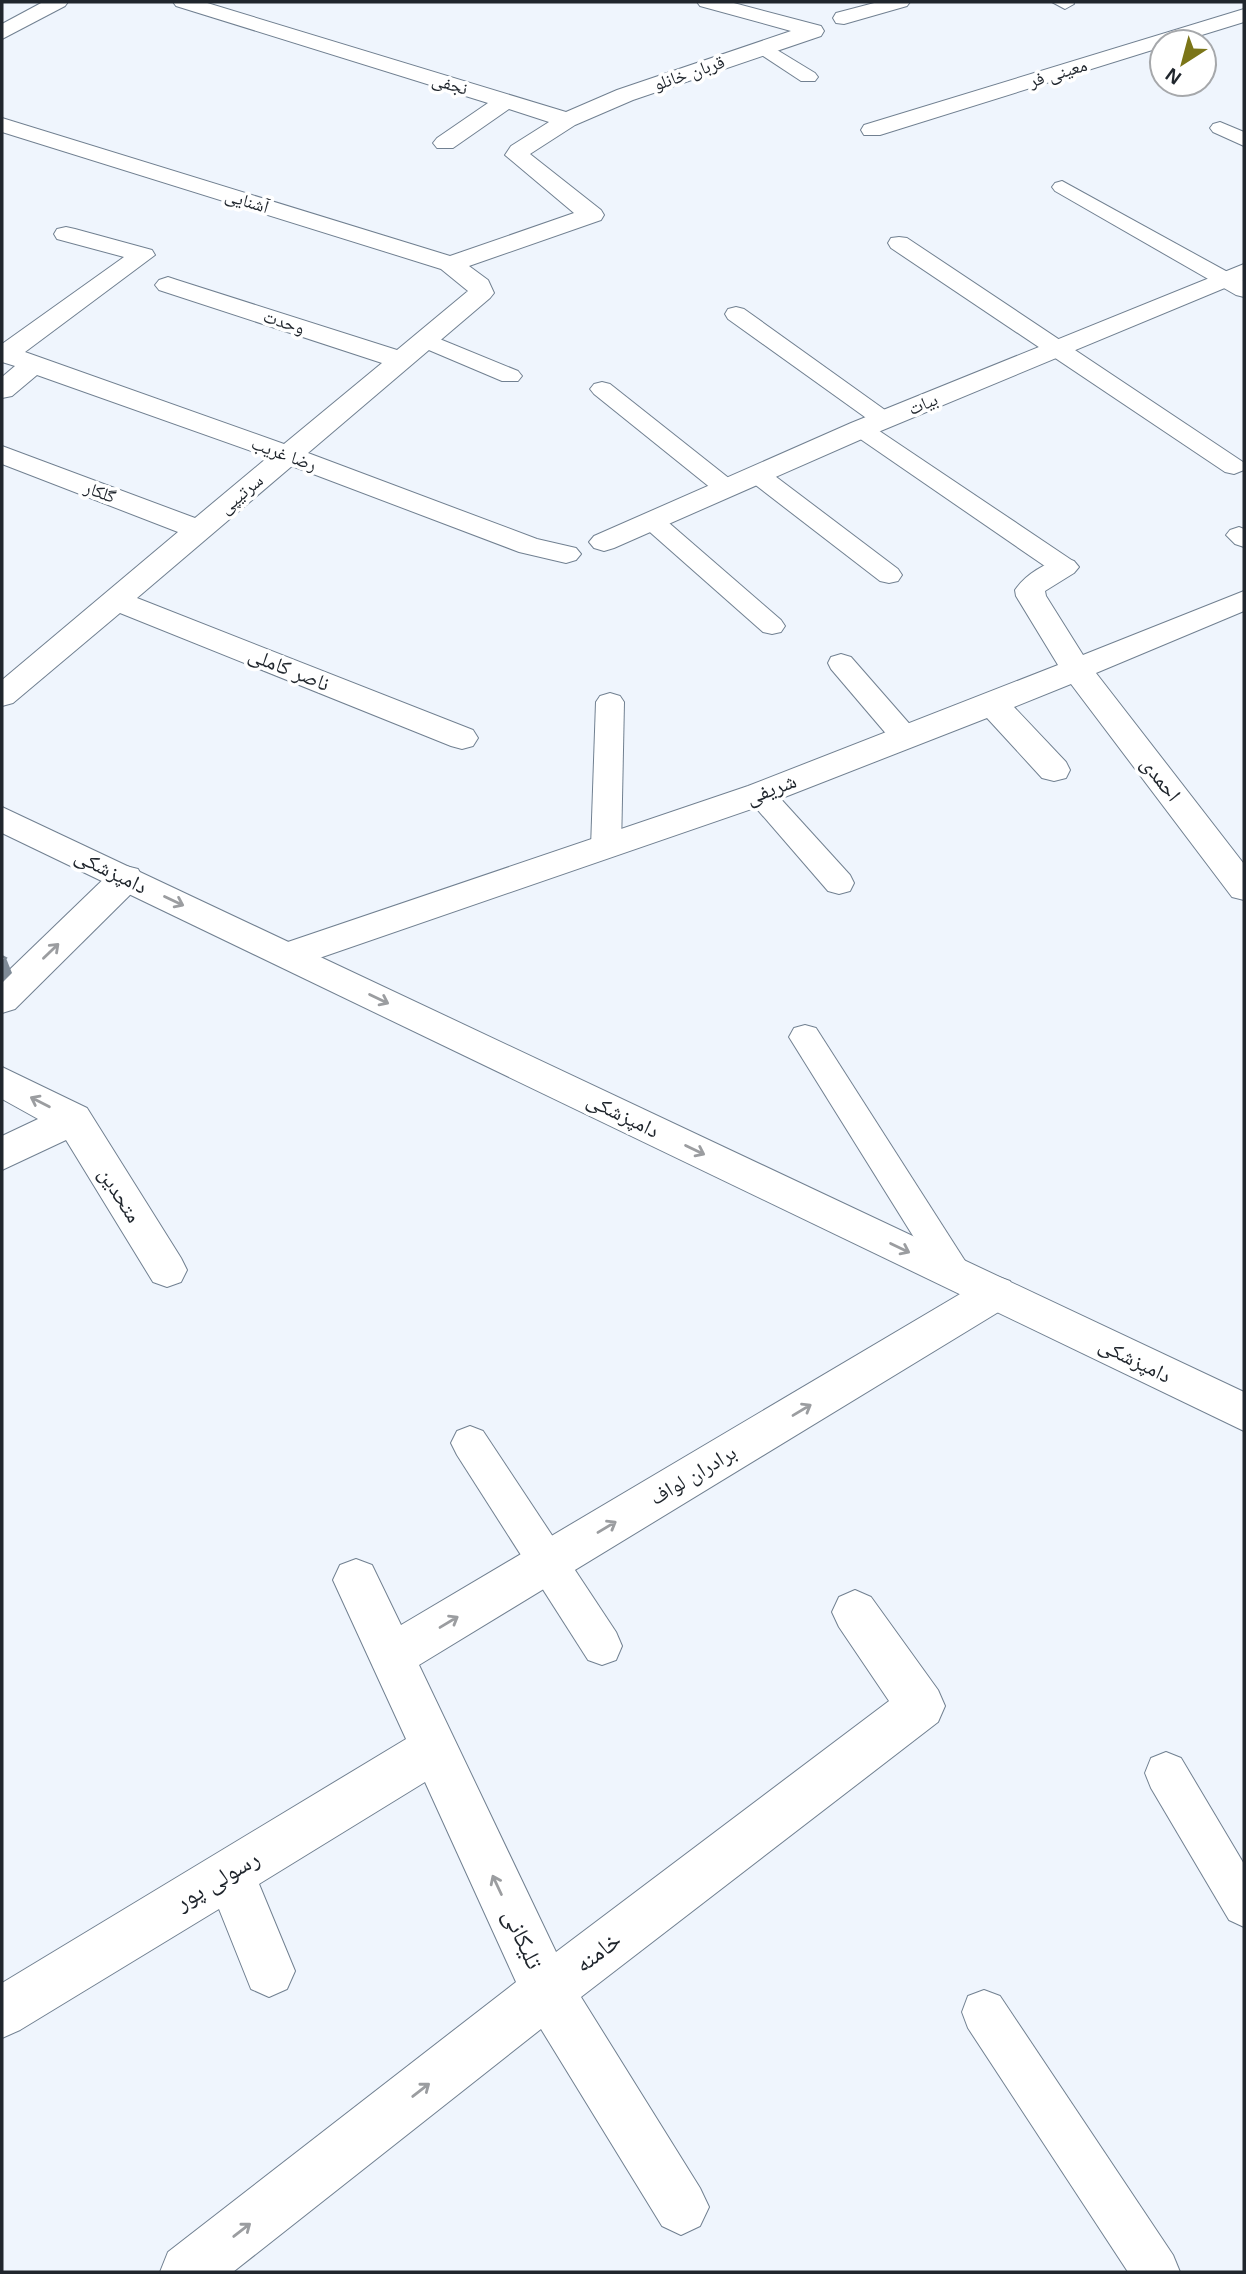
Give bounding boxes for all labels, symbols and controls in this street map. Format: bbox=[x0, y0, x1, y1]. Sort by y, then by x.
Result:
north arrow bbox=[1148, 28, 1218, 98]
street label: قربان خانلو bbox=[651, 52, 727, 95]
street label: معینی فر bbox=[1026, 55, 1090, 93]
text: N bbox=[1162, 64, 1185, 89]
street label: نجفی bbox=[429, 69, 470, 100]
street label: آشنایی bbox=[223, 185, 272, 218]
street label: وحدت bbox=[261, 306, 307, 338]
street label: بیات bbox=[905, 389, 941, 419]
street label: رضا غریب bbox=[248, 433, 319, 476]
street label: سرتیپی bbox=[215, 470, 268, 519]
street label: گلکار bbox=[81, 477, 119, 507]
street label: ناصر کاملی bbox=[245, 642, 333, 697]
street label: احمدی bbox=[1136, 752, 1186, 806]
street label: شریفی bbox=[742, 768, 800, 810]
street label: دامپزشکی bbox=[71, 843, 151, 900]
one-way arrow bbox=[163, 895, 184, 908]
one-way arrow bbox=[42, 943, 59, 960]
one-way arrow bbox=[368, 992, 389, 1006]
street label: دامپزشکی bbox=[583, 1087, 663, 1144]
one-way arrow bbox=[30, 1095, 51, 1109]
one-way arrow bbox=[684, 1143, 705, 1157]
street label: متحدین bbox=[93, 1163, 146, 1228]
one-way arrow bbox=[889, 1242, 910, 1255]
street label: دامپزشکی bbox=[1095, 1332, 1175, 1389]
one-way arrow bbox=[791, 1403, 811, 1417]
street label: برادران لواف bbox=[646, 1440, 740, 1510]
one-way arrow bbox=[596, 1520, 616, 1534]
one-way arrow bbox=[439, 1614, 459, 1628]
street label: رسولی پور bbox=[169, 1844, 264, 1917]
one-way arrow bbox=[490, 1875, 503, 1896]
street label: تلیکانی bbox=[497, 1905, 549, 1973]
street label: خامنه bbox=[570, 1926, 626, 1977]
one-way arrow bbox=[411, 2082, 429, 2097]
one-way arrow bbox=[232, 2223, 250, 2238]

